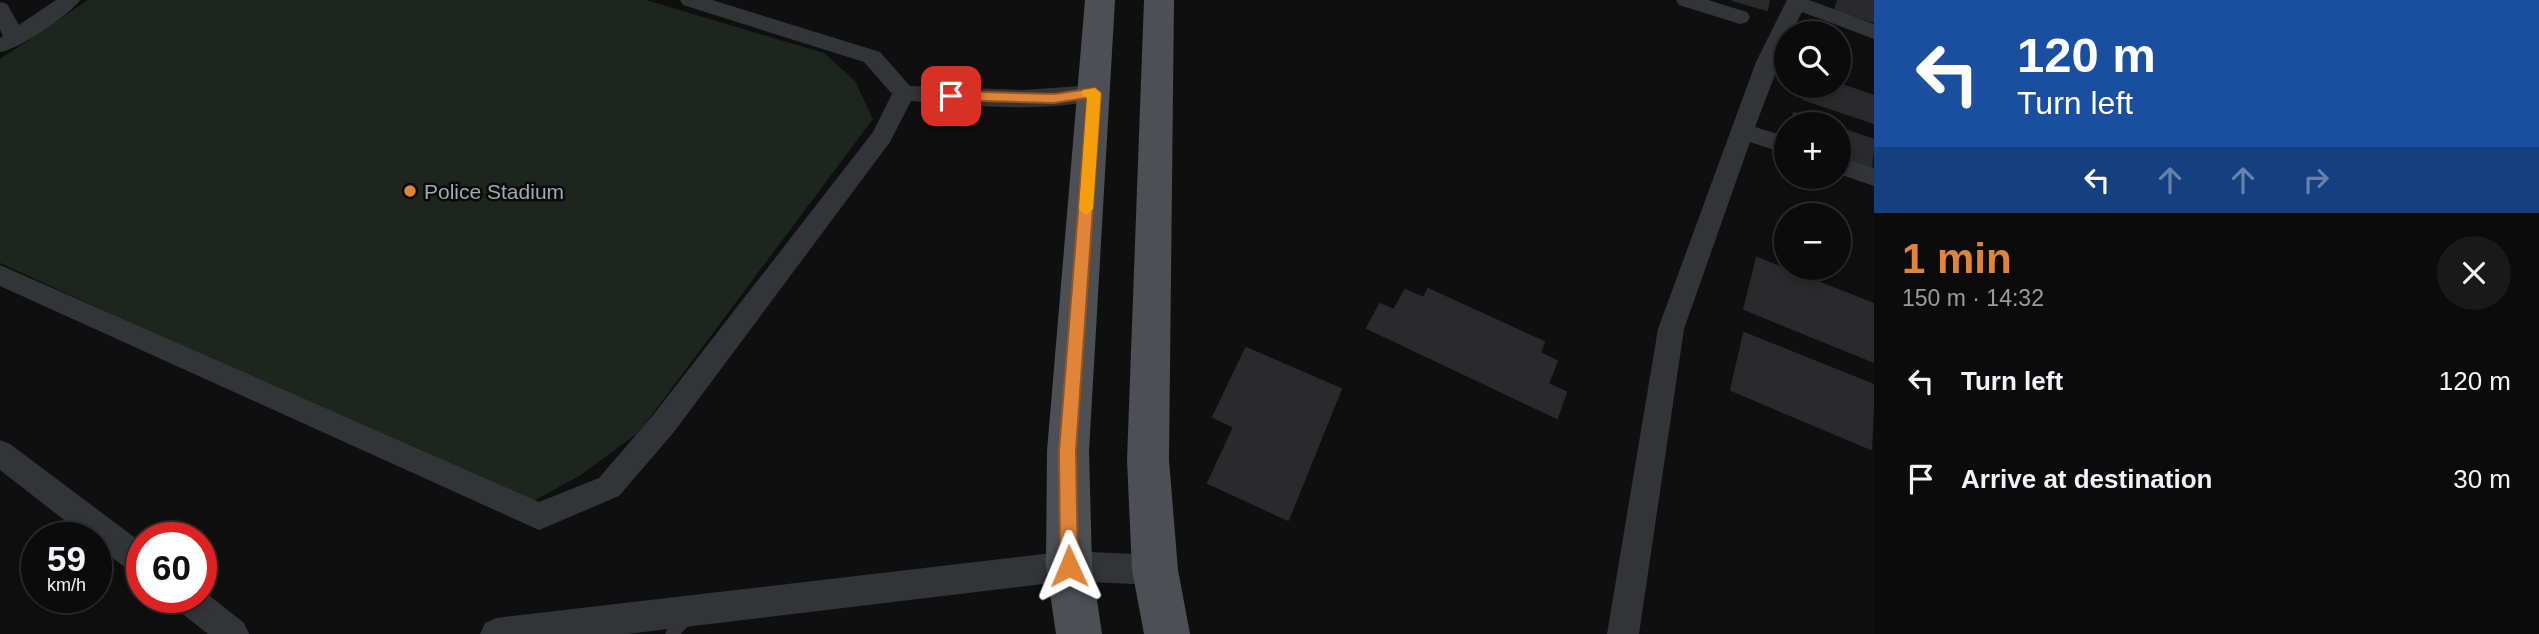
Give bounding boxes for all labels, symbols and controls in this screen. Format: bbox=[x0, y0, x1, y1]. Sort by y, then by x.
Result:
map controls bbox=[1774, 21, 1851, 280]
button: search bbox=[1774, 21, 1851, 98]
icon: left bbox=[1902, 28, 1993, 119]
text: 120 m bbox=[2017, 28, 2156, 82]
pin bbox=[921, 66, 981, 126]
icon: arrive bbox=[932, 77, 970, 115]
text: Turn left bbox=[2017, 85, 2133, 121]
button: + bbox=[1774, 112, 1851, 189]
icon: left bbox=[2078, 161, 2116, 199]
icon: ahead bbox=[2151, 161, 2189, 199]
icon: ahead bbox=[2224, 161, 2262, 199]
icon: right bbox=[2297, 161, 2335, 199]
place label: Police Stadium bbox=[424, 180, 564, 203]
marker: Police Stadium bbox=[402, 183, 418, 199]
button: − bbox=[1774, 203, 1851, 280]
text: 1 min bbox=[1902, 235, 2012, 282]
button: close bbox=[2437, 236, 2511, 310]
text: 150 m · 14:32 bbox=[1902, 285, 2044, 311]
icon: left bbox=[1902, 362, 1940, 400]
text: Turn left bbox=[1961, 366, 2063, 396]
text: 120 m bbox=[2439, 366, 2511, 396]
icon: arrive bbox=[1902, 460, 1940, 498]
text: Arrive at destination bbox=[1961, 464, 2212, 494]
text: 30 m bbox=[2453, 464, 2511, 494]
speed limit sign: 60 bbox=[126, 522, 217, 613]
position arrow bbox=[1032, 529, 1106, 603]
text: 59 bbox=[47, 539, 86, 578]
text: km/h bbox=[47, 575, 86, 595]

